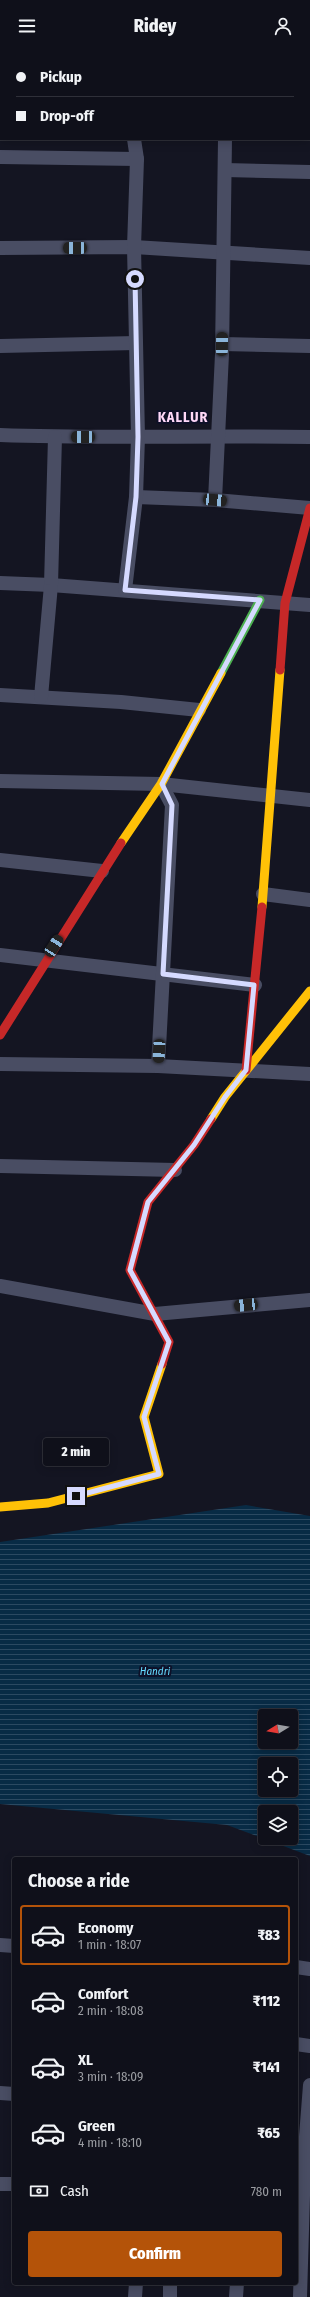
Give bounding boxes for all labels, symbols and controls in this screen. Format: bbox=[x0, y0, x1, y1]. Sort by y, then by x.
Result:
icon: menu bbox=[16, 15, 38, 37]
text: Ridey bbox=[134, 15, 176, 37]
icon: person bbox=[272, 15, 294, 37]
text: Pickup bbox=[40, 68, 82, 86]
text: Drop-off bbox=[40, 107, 94, 125]
car bbox=[63, 242, 87, 254]
route start bbox=[126, 270, 144, 288]
car bbox=[216, 332, 228, 356]
district label: KALLUR bbox=[158, 409, 208, 426]
car bbox=[71, 431, 95, 443]
car bbox=[203, 493, 227, 507]
car bbox=[42, 933, 66, 959]
car bbox=[152, 1039, 166, 1063]
car bbox=[233, 1298, 259, 1312]
callout: 2 min bbox=[43, 1438, 109, 1466]
text: 2 min bbox=[62, 1444, 90, 1459]
route end bbox=[67, 1487, 85, 1505]
water label: Handri bbox=[140, 1665, 171, 1678]
north arrow bbox=[258, 1709, 298, 1749]
map controls bbox=[258, 1709, 298, 1845]
button: locate bbox=[258, 1757, 298, 1797]
button: layers bbox=[258, 1805, 298, 1845]
text: Choose a ride bbox=[28, 1870, 130, 1892]
icon: car bbox=[30, 1917, 66, 1953]
text: Economy bbox=[78, 1919, 133, 1937]
text: ₹83 bbox=[257, 1926, 280, 1944]
text: 1 min · 18:07 bbox=[78, 1937, 141, 1952]
icon: car bbox=[30, 1983, 66, 2019]
text: Comfort bbox=[78, 1985, 129, 2003]
text: ₹112 bbox=[253, 1992, 280, 2010]
text: 2 min · 18:08 bbox=[78, 2003, 143, 2018]
icon: car bbox=[30, 2049, 66, 2085]
text: XL bbox=[78, 2051, 93, 2069]
text: ₹141 bbox=[253, 2058, 280, 2076]
text: 3 min · 18:09 bbox=[78, 2069, 143, 2084]
icon: car bbox=[30, 2115, 66, 2151]
text: Green bbox=[78, 2117, 115, 2135]
text: ₹65 bbox=[257, 2124, 280, 2142]
text: 4 min · 18:10 bbox=[78, 2135, 142, 2150]
icon: cash bbox=[28, 2180, 50, 2202]
text: Cash bbox=[60, 2182, 89, 2200]
text: 780 m bbox=[251, 2184, 282, 2199]
button: Confirm bbox=[28, 2231, 282, 2277]

